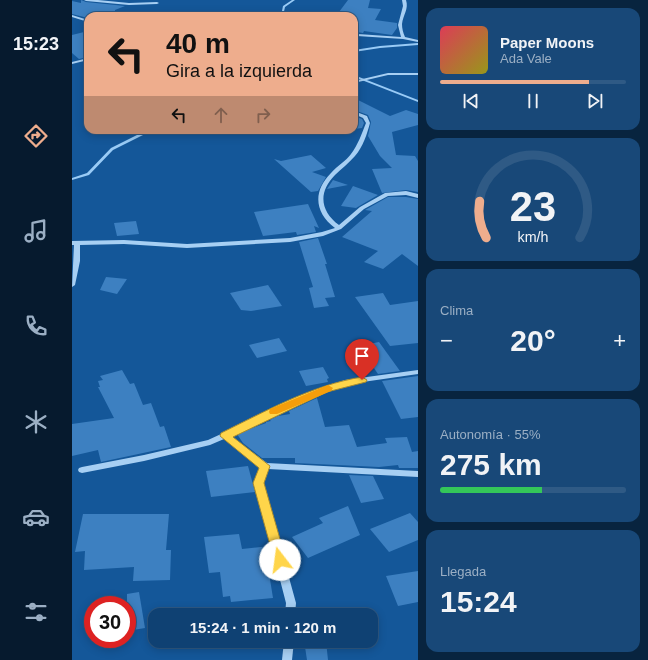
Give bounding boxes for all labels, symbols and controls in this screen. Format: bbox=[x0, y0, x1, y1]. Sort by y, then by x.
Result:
icon: left bbox=[100, 28, 152, 80]
text: 40 m bbox=[166, 28, 230, 59]
text: 15:23 bbox=[13, 34, 59, 54]
text: Paper Moons bbox=[500, 34, 594, 51]
text: Ada Vale bbox=[500, 51, 552, 66]
text: Gira a la izquierda bbox=[166, 61, 312, 81]
icon: previous bbox=[460, 90, 482, 112]
icon: pause bbox=[522, 90, 544, 112]
icon: next bbox=[584, 90, 606, 112]
icon: left bbox=[168, 104, 190, 126]
icon: ahead bbox=[210, 104, 232, 126]
icon: right bbox=[252, 104, 274, 126]
icon: directions bbox=[22, 122, 50, 150]
text: 23 bbox=[510, 182, 556, 229]
icon: music bbox=[22, 217, 50, 245]
text: km/h bbox=[518, 228, 549, 244]
text: Clima bbox=[440, 303, 473, 318]
icon: phone bbox=[22, 312, 50, 340]
text: 20° bbox=[510, 324, 556, 357]
text: − bbox=[440, 328, 453, 353]
text: + bbox=[613, 328, 626, 353]
pin bbox=[345, 339, 379, 380]
icon: arrive bbox=[351, 345, 373, 367]
icon: climate bbox=[22, 408, 50, 436]
text: Autonomía · 55% bbox=[440, 427, 540, 442]
text: 275 km bbox=[440, 448, 542, 481]
icon: car bbox=[22, 503, 50, 531]
position arrow bbox=[259, 539, 301, 581]
text: Llegada bbox=[440, 564, 486, 579]
text: 15:24 bbox=[440, 585, 517, 618]
speed limit sign: 30 bbox=[84, 596, 136, 648]
icon: filters bbox=[22, 598, 50, 626]
text: 15:24 · 1 min · 120 m bbox=[190, 619, 336, 636]

